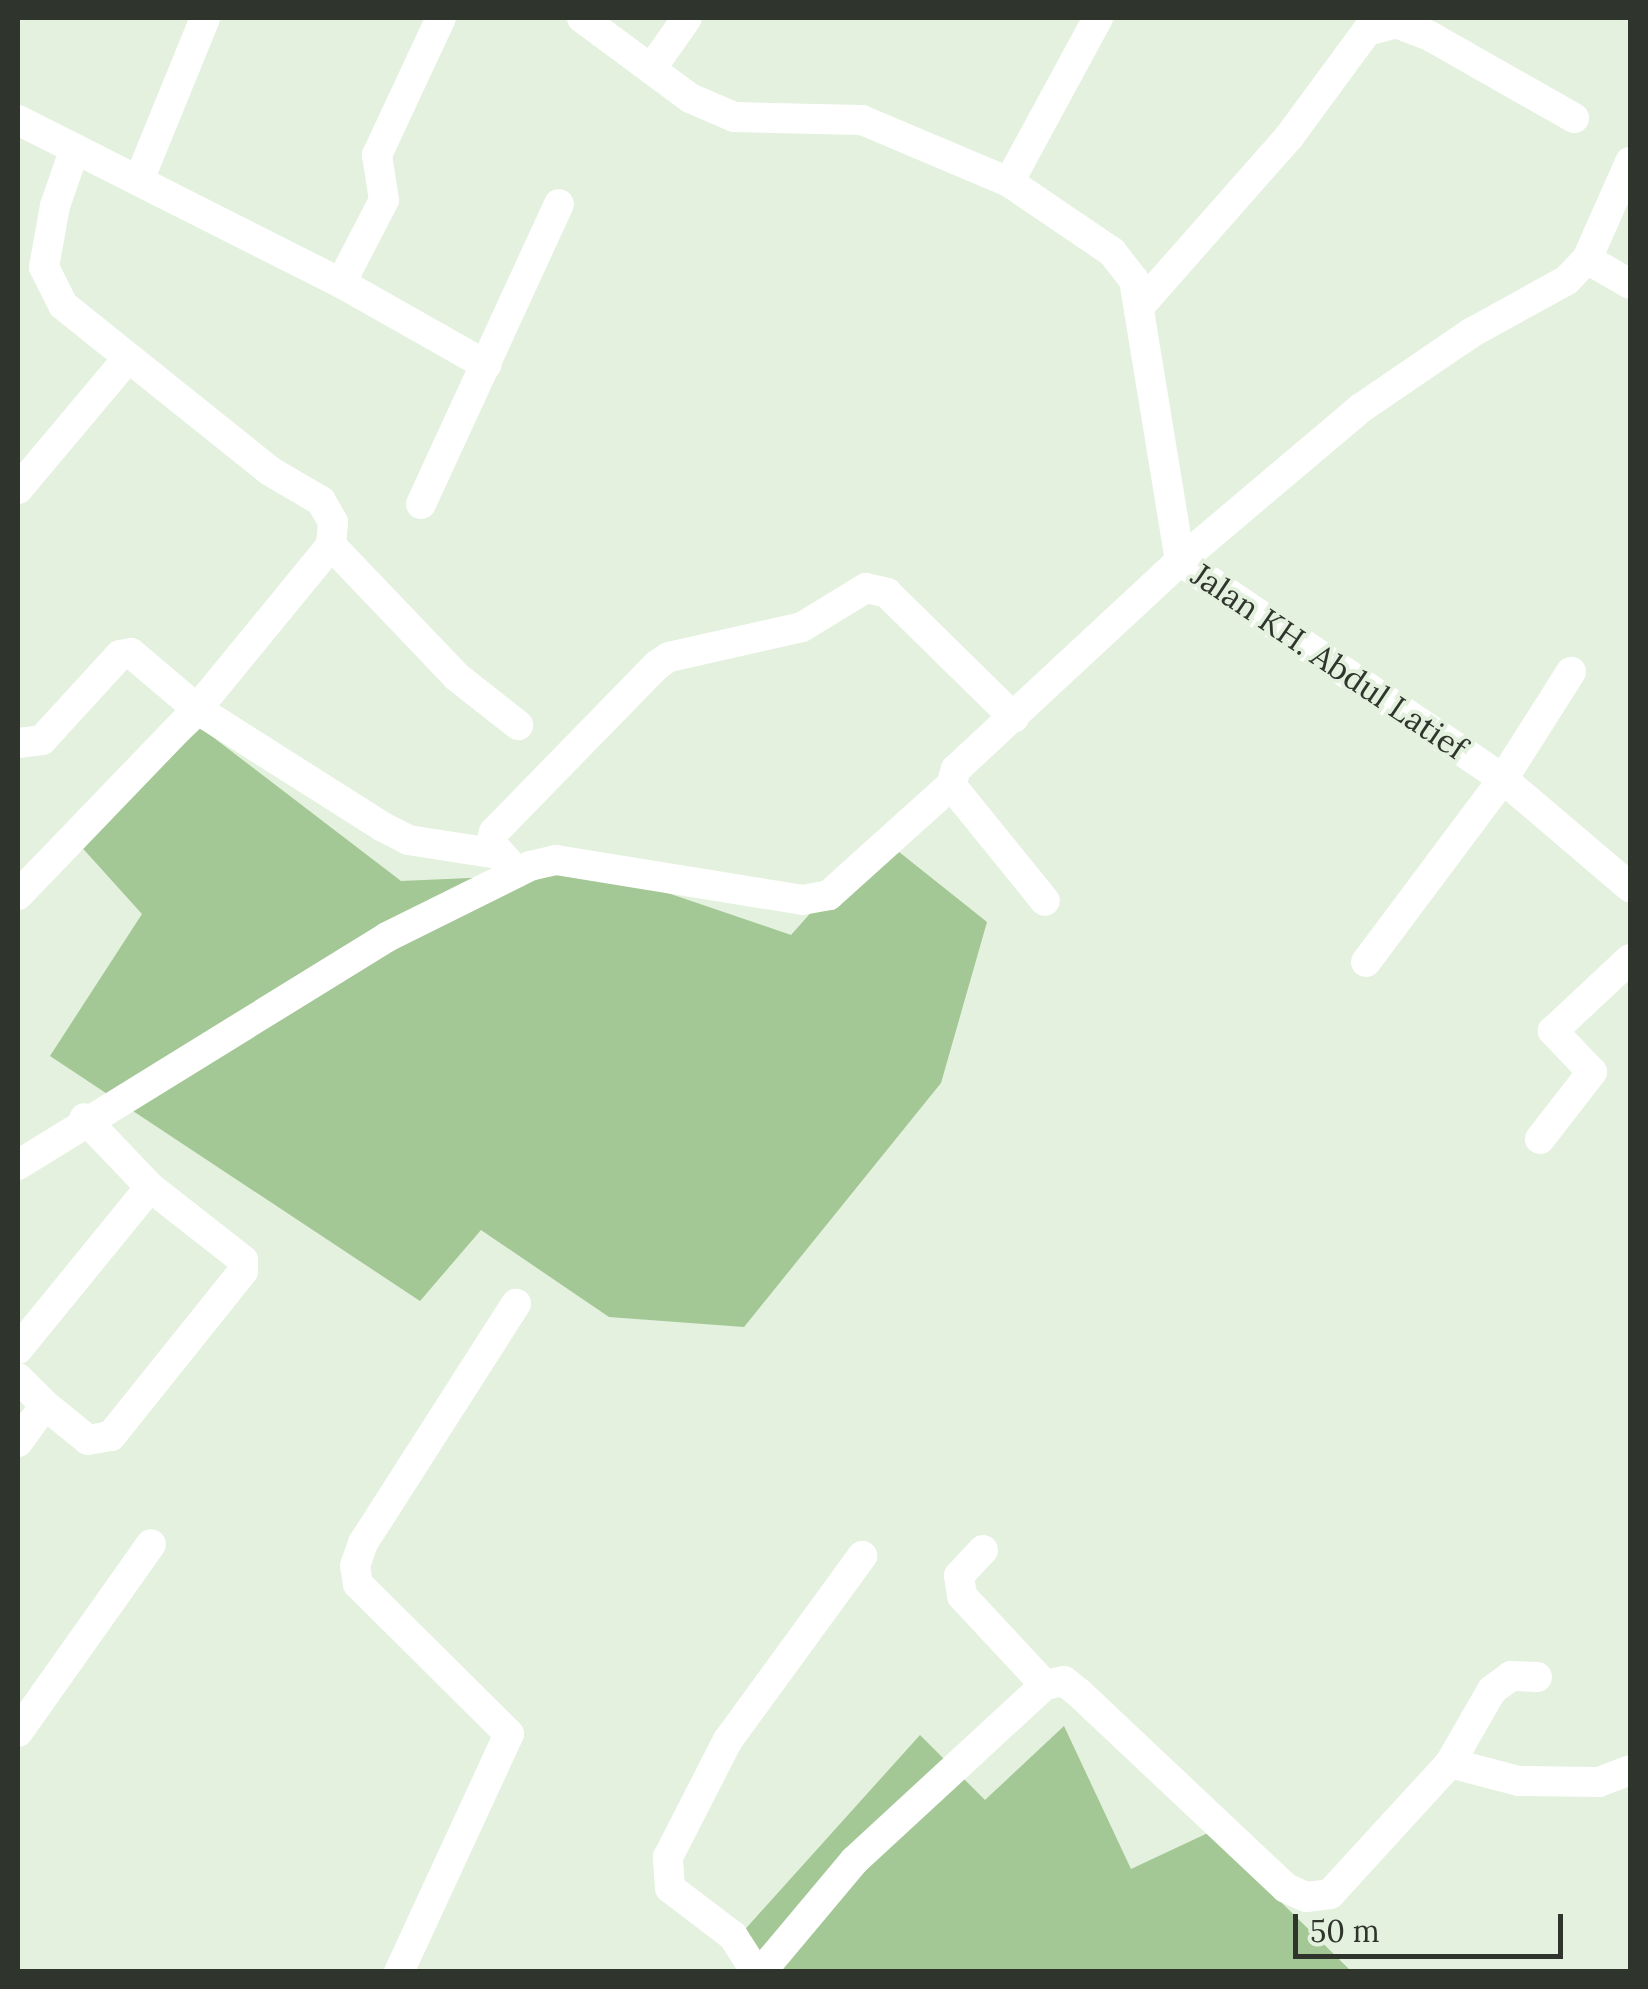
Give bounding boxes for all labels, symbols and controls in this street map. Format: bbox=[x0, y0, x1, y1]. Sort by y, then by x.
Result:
street label: Jalan KH. Abdul Latief bbox=[1184, 556, 1474, 768]
scale bar bbox=[1298, 1894, 1568, 1956]
text: 50 m bbox=[1310, 1912, 1380, 1950]

